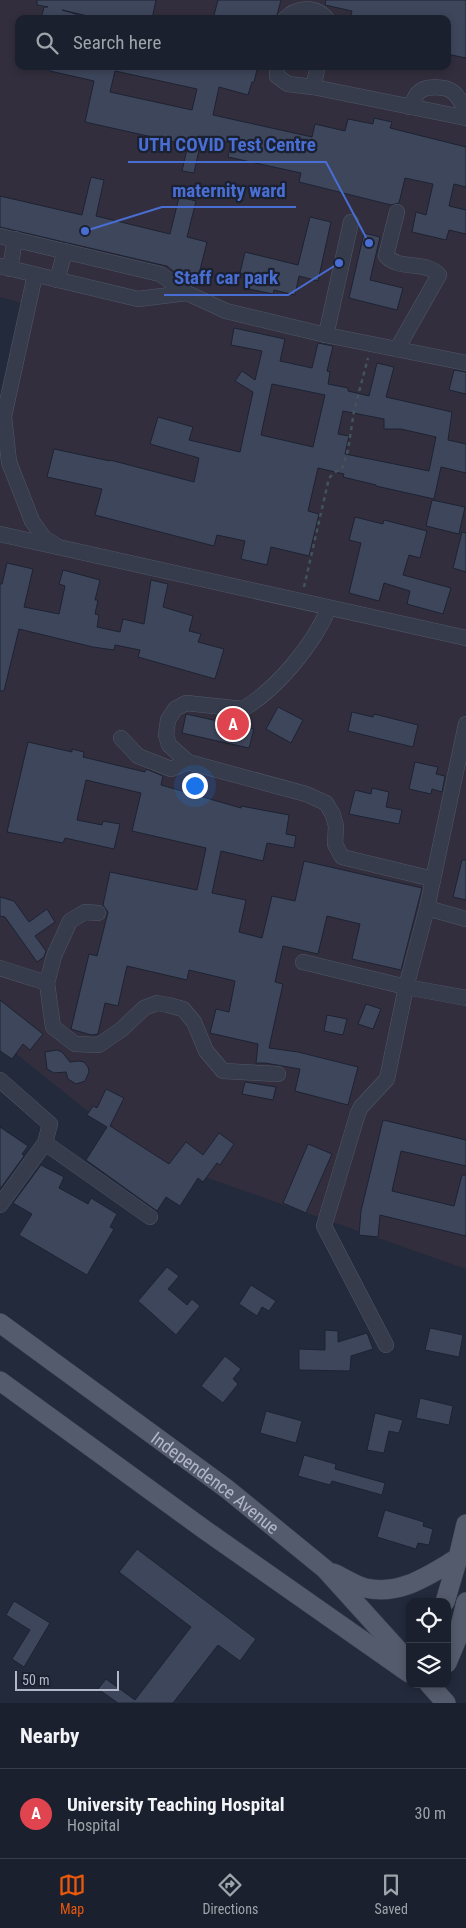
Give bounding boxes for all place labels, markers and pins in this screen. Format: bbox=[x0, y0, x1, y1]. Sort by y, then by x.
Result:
callout: UTH COVID Test Centre bbox=[128, 128, 326, 162]
callout: maternity ward bbox=[162, 173, 296, 207]
callout: Staff car park bbox=[164, 261, 288, 295]
pin: A bbox=[217, 705, 249, 743]

